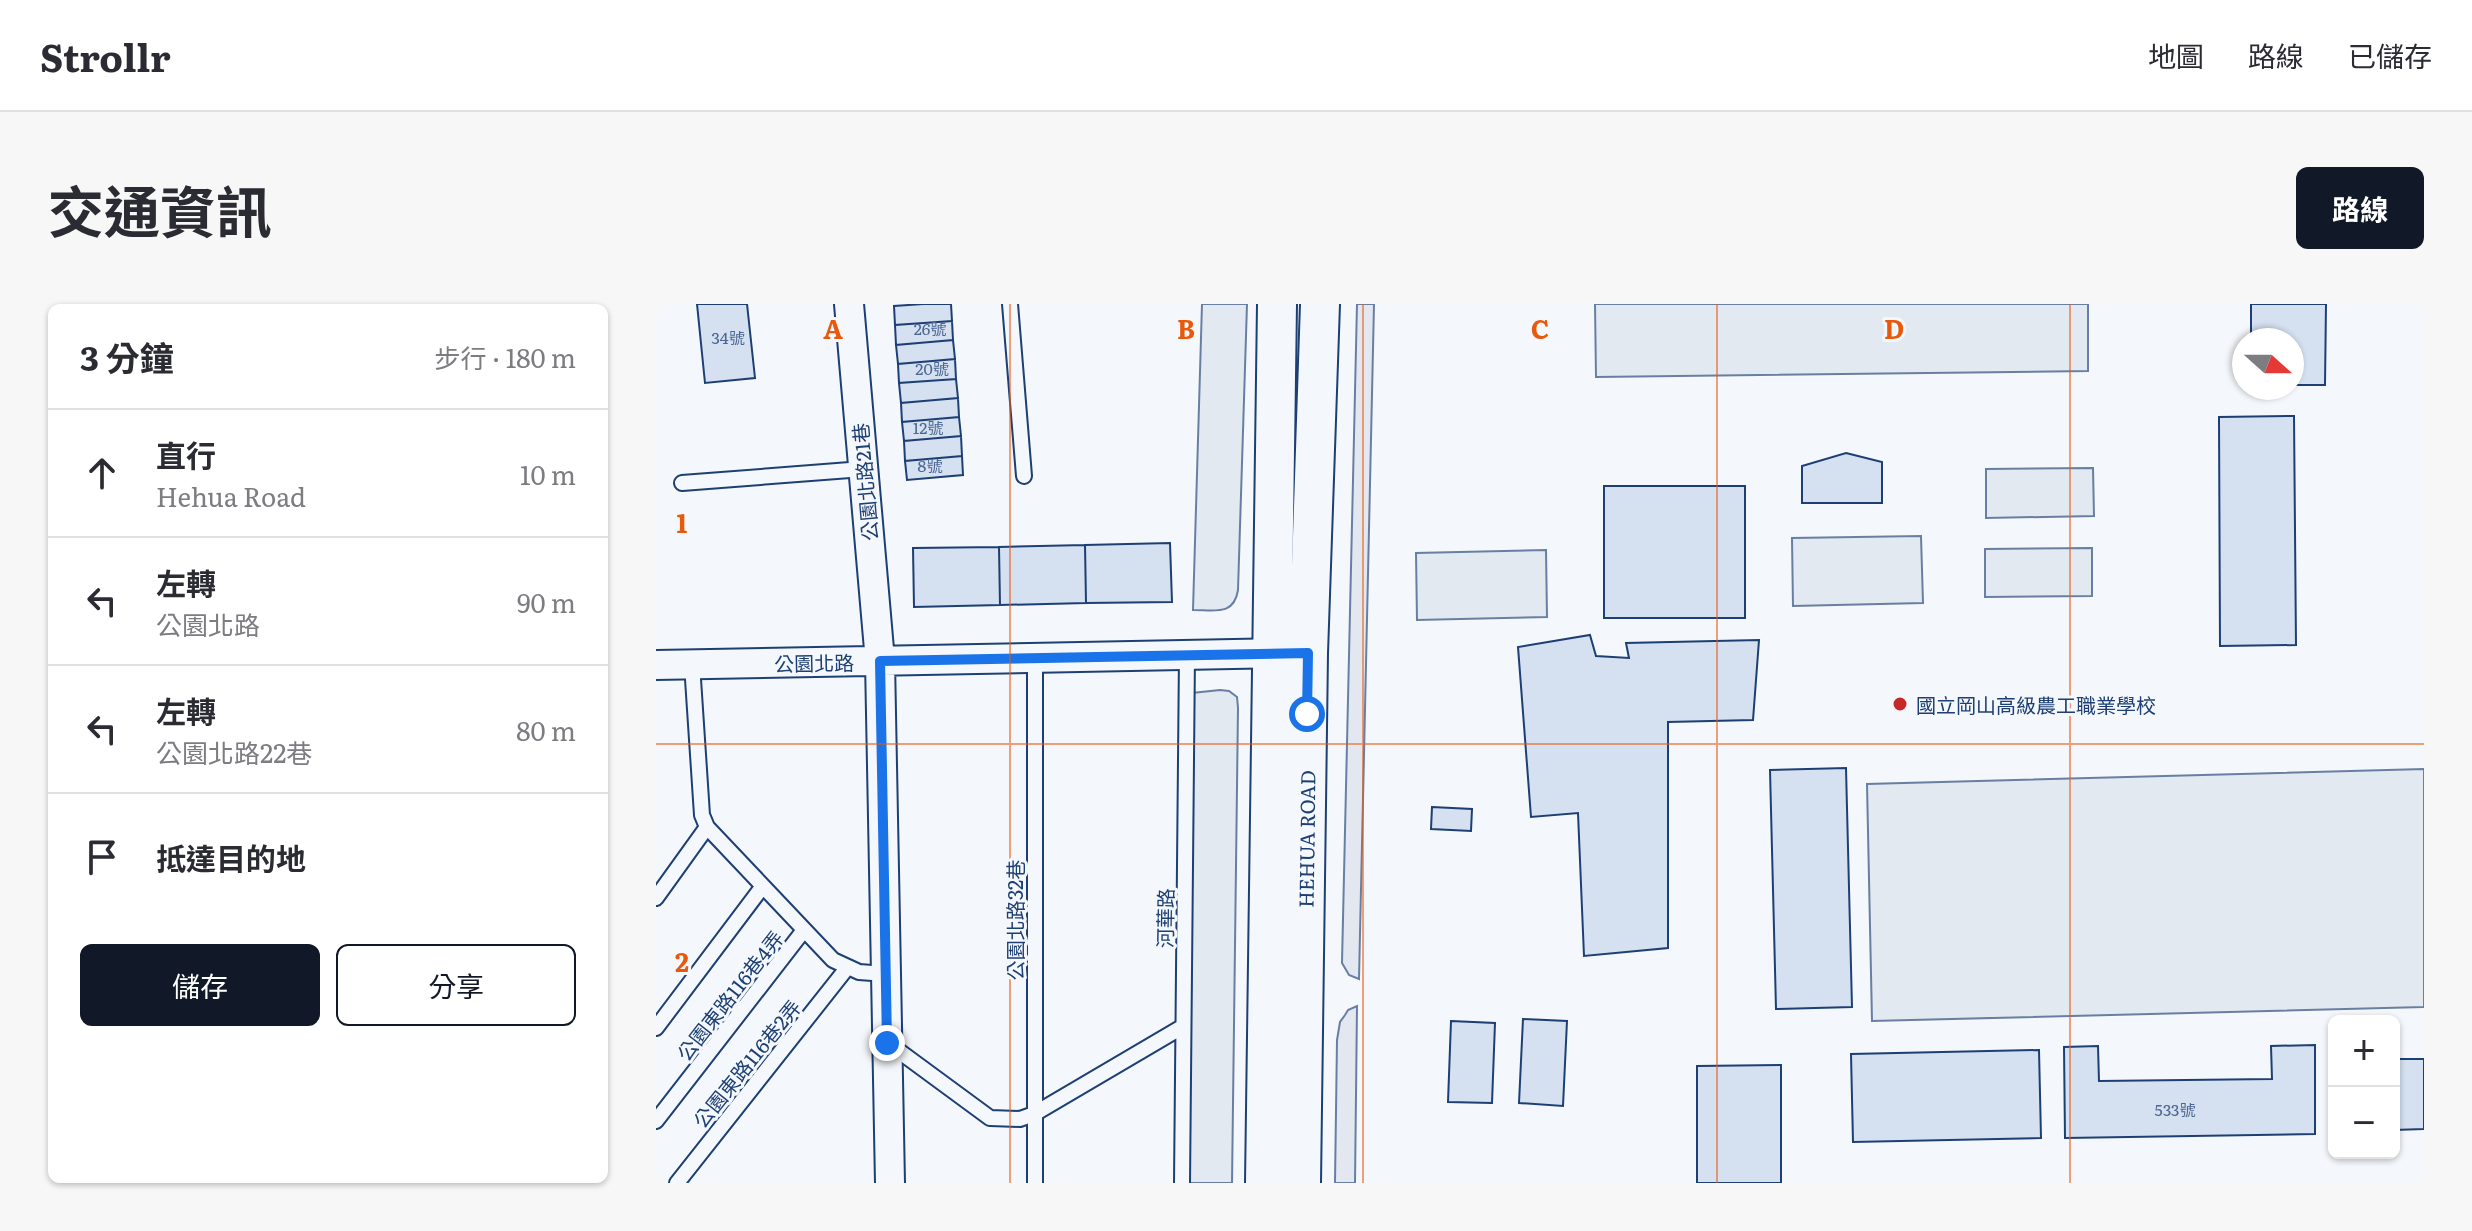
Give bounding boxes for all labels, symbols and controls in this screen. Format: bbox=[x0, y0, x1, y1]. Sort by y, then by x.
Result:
text: Strollr bbox=[40, 27, 171, 84]
text: 地圖 bbox=[2148, 34, 2204, 76]
text: 路線 bbox=[2248, 34, 2304, 76]
text: 已儲存 bbox=[2348, 34, 2432, 76]
text: 交通資訊 bbox=[48, 167, 272, 250]
button: 路線 bbox=[2296, 167, 2424, 249]
text: A bbox=[823, 308, 843, 347]
text: B bbox=[1177, 308, 1195, 347]
text: C bbox=[1531, 308, 1549, 347]
text: D bbox=[1884, 308, 1904, 347]
house number: 26號 bbox=[914, 316, 946, 340]
house number: 34號 bbox=[711, 325, 745, 349]
north arrow bbox=[2232, 328, 2304, 400]
text: 3 分鐘 bbox=[80, 331, 174, 381]
text: 步行 · 180 m bbox=[435, 337, 576, 376]
house number: 20號 bbox=[915, 356, 949, 380]
house number: 12號 bbox=[913, 415, 943, 439]
street label: 公園北路21巷 bbox=[844, 422, 884, 542]
text: 直行 bbox=[156, 432, 216, 476]
icon: ahead bbox=[80, 451, 124, 495]
house number: 8號 bbox=[918, 453, 942, 477]
text: 10 m bbox=[520, 454, 576, 493]
text: Hehua Road bbox=[156, 476, 306, 515]
text: 1 bbox=[677, 502, 688, 541]
text: 左轉 bbox=[156, 560, 216, 604]
icon: left bbox=[80, 579, 124, 623]
text: 90 m bbox=[517, 582, 576, 621]
text: 公園北路 bbox=[156, 604, 260, 643]
street label: 公園北路 bbox=[774, 646, 854, 678]
text: 左轉 bbox=[156, 688, 216, 732]
place label: 國立岡山高級農工職業學校 bbox=[1916, 689, 2156, 719]
marker: 國立岡山高級農工職業學校 bbox=[1891, 695, 1909, 713]
route start bbox=[1289, 696, 1325, 732]
icon: left bbox=[80, 707, 124, 751]
text: 80 m bbox=[516, 710, 576, 749]
text: 公園北路22巷 bbox=[156, 732, 312, 771]
street label: HEHUA ROAD bbox=[1290, 770, 1321, 908]
icon: arrive bbox=[80, 835, 124, 879]
text: 抵達目的地 bbox=[156, 835, 306, 879]
street label: 公園北路32巷 bbox=[999, 860, 1029, 980]
street label: 河華路 bbox=[1148, 888, 1180, 948]
street label: 公園東路116巷4弄 bbox=[669, 923, 789, 1067]
text: 2 bbox=[675, 941, 689, 980]
button: 儲存 bbox=[80, 944, 320, 1026]
button: 分享 bbox=[336, 944, 576, 1026]
street label: 公園東路116巷2弄 bbox=[685, 992, 807, 1134]
map controls bbox=[2328, 1015, 2400, 1159]
button: + bbox=[2328, 1015, 2400, 1087]
route end bbox=[869, 1025, 905, 1061]
button: − bbox=[2328, 1087, 2400, 1159]
house number: 533號 bbox=[2155, 1097, 2196, 1121]

